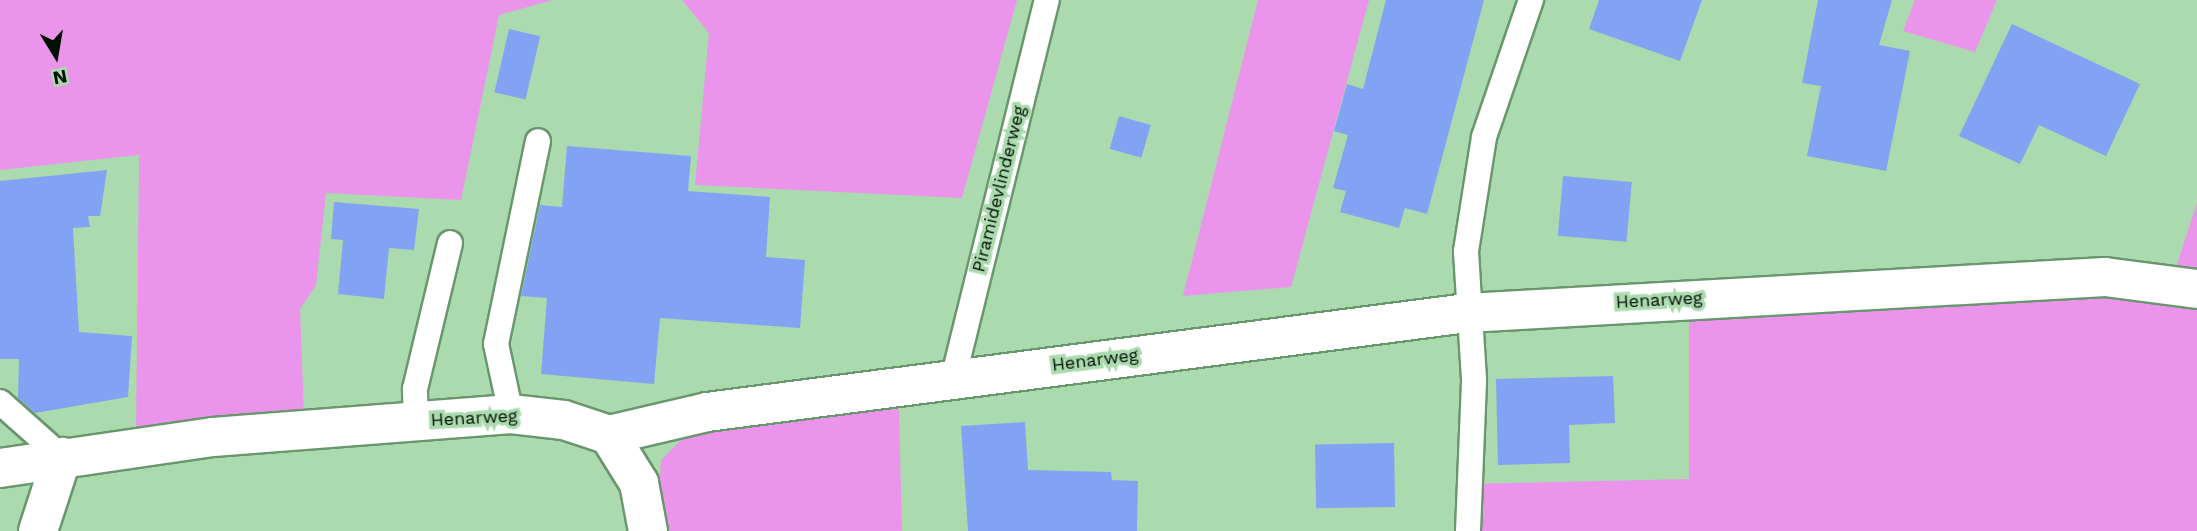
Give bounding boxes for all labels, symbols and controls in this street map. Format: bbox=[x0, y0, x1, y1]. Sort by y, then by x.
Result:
north arrow bbox=[21, 21, 91, 91]
text: N bbox=[51, 64, 69, 90]
street label: Piramidevlinderweg bbox=[968, 103, 1030, 275]
street label: Henarweg bbox=[1615, 287, 1703, 313]
street label: Henarweg bbox=[1051, 344, 1139, 376]
street label: Henarweg bbox=[430, 405, 518, 431]

